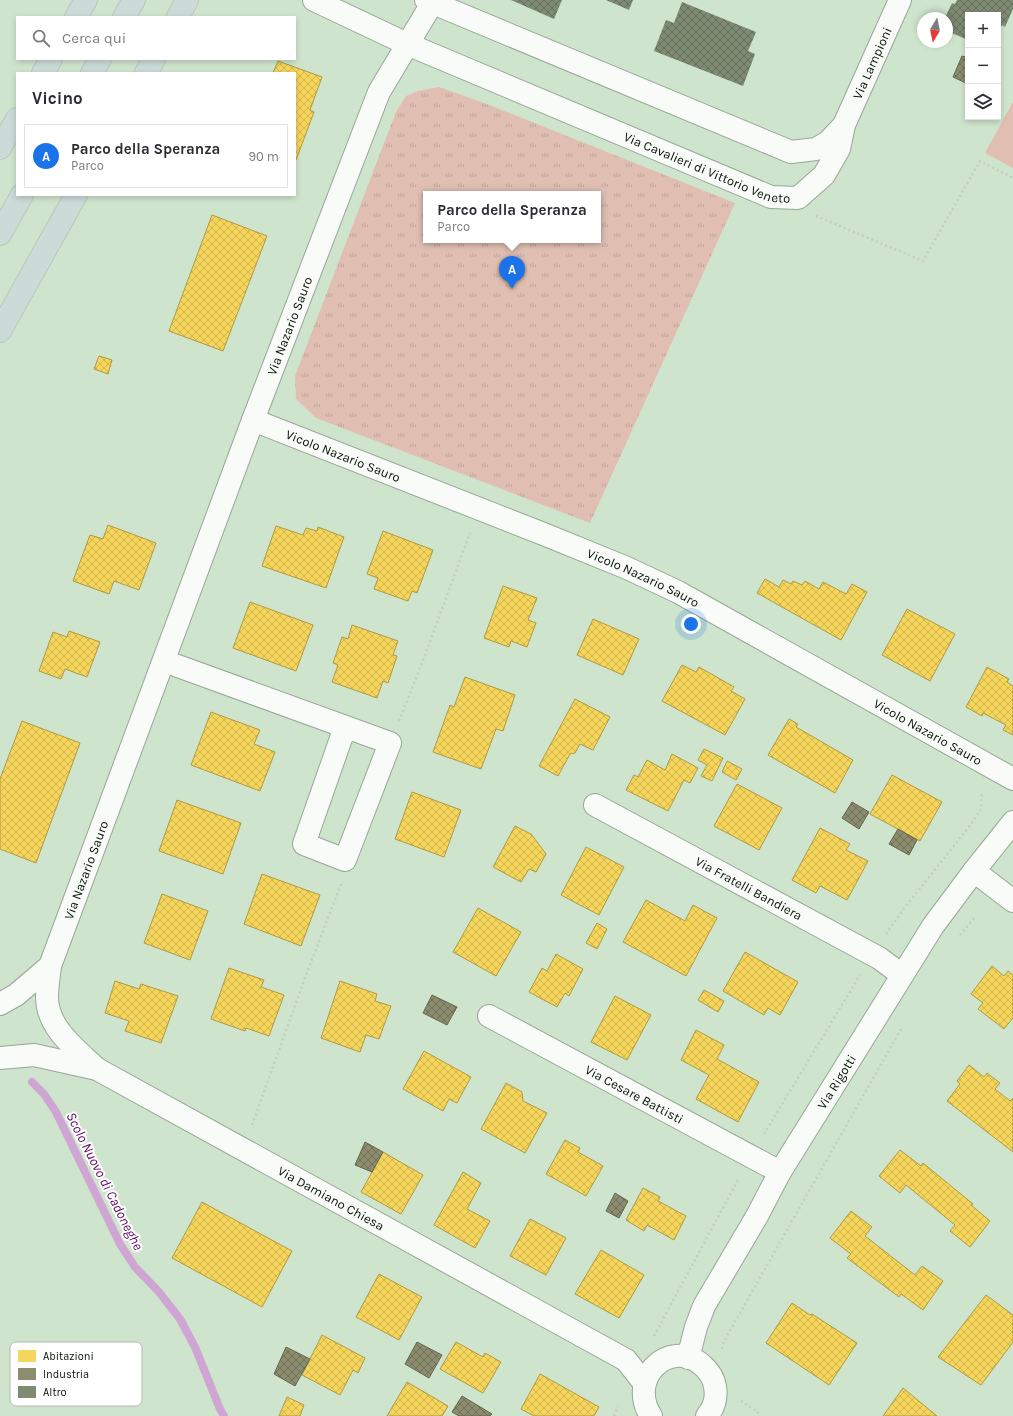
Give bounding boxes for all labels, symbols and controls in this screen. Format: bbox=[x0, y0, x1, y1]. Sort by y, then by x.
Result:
north arrow bbox=[917, 12, 953, 48]
map controls bbox=[965, 12, 1001, 120]
button: + bbox=[965, 12, 1001, 48]
search box bbox=[16, 16, 296, 60]
street label: Via Lampioni bbox=[850, 25, 895, 101]
icon: search bbox=[30, 27, 52, 49]
text: Cerca qui bbox=[62, 29, 126, 47]
button: − bbox=[965, 48, 1001, 84]
button: layers bbox=[965, 84, 1001, 120]
text: Vicino bbox=[32, 88, 83, 108]
street label: Via Cavalieri di Vittorio Veneto bbox=[622, 129, 790, 206]
text: Parco della Speranza bbox=[71, 140, 220, 158]
text: A bbox=[42, 149, 50, 164]
text: 90 m bbox=[248, 149, 279, 164]
text: Parco bbox=[71, 158, 104, 173]
popup bbox=[423, 191, 601, 243]
text: Parco della Speranza bbox=[437, 201, 587, 219]
text: Parco bbox=[437, 219, 470, 234]
pin: A bbox=[499, 256, 525, 289]
street label: Via Nazario Sauro bbox=[264, 274, 315, 377]
street label: Vicolo Nazario Sauro bbox=[284, 427, 403, 485]
street label: Vicolo Nazario Sauro bbox=[585, 546, 702, 610]
your location bbox=[681, 614, 701, 634]
street label: Vicolo Nazario Sauro bbox=[871, 696, 985, 768]
street label: Via Nazario Sauro bbox=[61, 819, 111, 922]
street label: Via Fratelli Bandiera bbox=[693, 854, 805, 923]
street label: Via Rigotti bbox=[814, 1052, 859, 1112]
street label: Via Cesare Battisti bbox=[583, 1062, 686, 1127]
water label: Scolo Nuovo di Cadoneghe bbox=[62, 1109, 147, 1253]
street label: Via Damiano Chiesa bbox=[275, 1163, 387, 1234]
legend bbox=[10, 1342, 142, 1406]
text: Abitazioni bbox=[43, 1350, 94, 1363]
text: Industria bbox=[43, 1368, 89, 1381]
text: Altro bbox=[43, 1386, 67, 1399]

